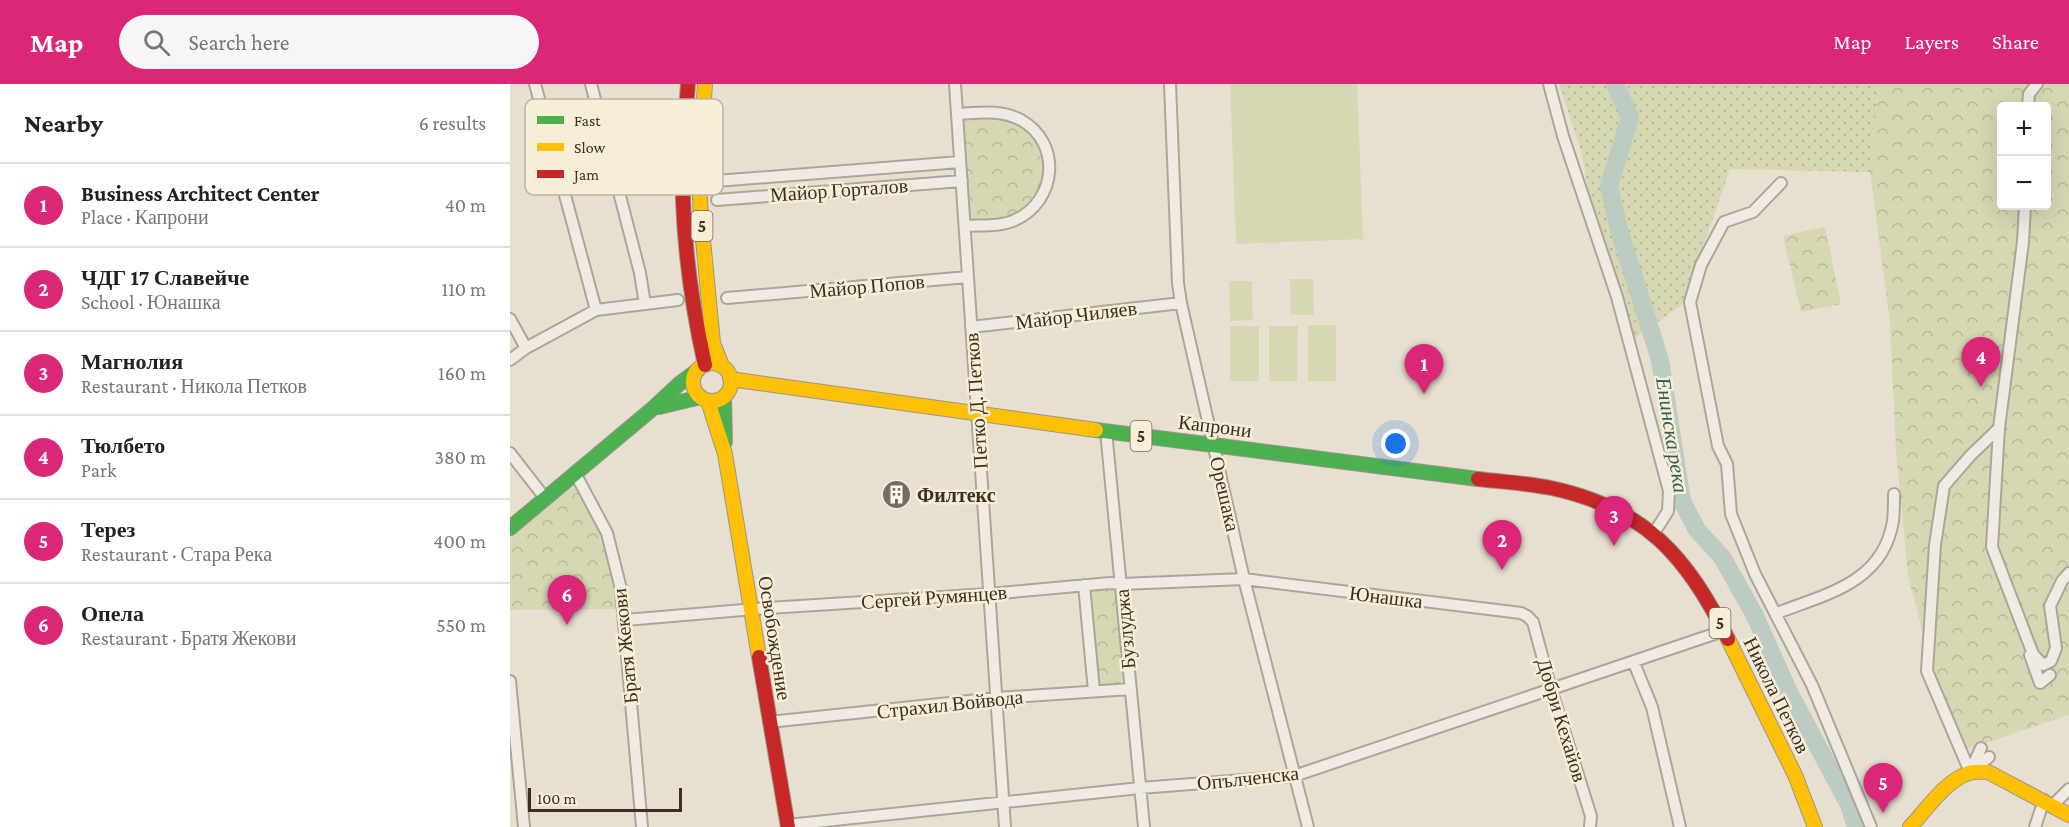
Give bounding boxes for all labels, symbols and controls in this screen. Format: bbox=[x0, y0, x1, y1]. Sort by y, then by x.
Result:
search box bbox=[119, 15, 539, 69]
icon: search bbox=[140, 26, 173, 59]
text: Map bbox=[30, 27, 83, 58]
text: Search here bbox=[188, 30, 289, 55]
text: Map bbox=[1833, 30, 1872, 54]
text: Layers bbox=[1905, 30, 1959, 54]
text: Share bbox=[1992, 30, 2039, 54]
legend bbox=[525, 99, 723, 195]
map controls bbox=[1997, 102, 2051, 210]
button: + bbox=[1997, 102, 2051, 156]
text: Nearby bbox=[24, 109, 103, 138]
text: 6 results bbox=[419, 112, 486, 134]
text: Fast bbox=[574, 112, 601, 129]
text: Slow bbox=[574, 139, 606, 156]
button: − bbox=[1997, 156, 2051, 210]
text: Jam bbox=[572, 166, 599, 184]
street label: Майор Горталов bbox=[769, 174, 909, 207]
text: Business Architect Center bbox=[81, 181, 320, 206]
text: 1 bbox=[40, 194, 47, 216]
text: 40 m bbox=[445, 194, 486, 216]
text: Place · Капрони bbox=[81, 206, 209, 228]
road number: 5 bbox=[692, 211, 712, 241]
text: ЧДГ 17 Славейче bbox=[81, 265, 249, 290]
street label: Майор Попов bbox=[808, 270, 926, 303]
text: 2 bbox=[38, 278, 49, 300]
text: 110 m bbox=[442, 278, 486, 300]
text: School · Юнашка bbox=[81, 291, 221, 313]
street label: Майор Чиляев bbox=[1014, 297, 1138, 334]
street label: Петко Д. Петков bbox=[960, 332, 993, 470]
pin: 4 bbox=[1962, 338, 2000, 387]
pin: 1 bbox=[1404, 344, 1444, 394]
text: Магнолия bbox=[81, 349, 183, 374]
text: 3 bbox=[39, 362, 48, 384]
text: 160 m bbox=[438, 362, 486, 384]
water label: Енинска река bbox=[1651, 374, 1693, 495]
text: Restaurant · Никола Петков bbox=[81, 375, 307, 397]
street label: Капрони bbox=[1177, 411, 1253, 442]
road number: 5 bbox=[1130, 421, 1152, 451]
your location bbox=[1381, 429, 1410, 458]
text: Тюлбето bbox=[81, 433, 165, 458]
text: 4 bbox=[38, 446, 49, 468]
text: 380 m bbox=[435, 446, 486, 468]
street label: Орешака bbox=[1205, 455, 1244, 534]
text: Park bbox=[81, 459, 117, 481]
building icon: Филтекс bbox=[880, 479, 912, 511]
place label: Филтекс bbox=[917, 484, 996, 506]
pin: 3 bbox=[1594, 496, 1634, 546]
text: Терез bbox=[81, 517, 135, 542]
pin: 2 bbox=[1482, 520, 1522, 570]
text: 5 bbox=[39, 530, 48, 552]
text: 400 m bbox=[433, 530, 486, 552]
text: Restaurant · Стара Река bbox=[81, 543, 272, 565]
street label: Освобождение bbox=[753, 574, 796, 702]
pin: 6 bbox=[548, 576, 586, 625]
street label: Сергей Румянцев bbox=[860, 581, 1008, 614]
street label: Юнашка bbox=[1348, 582, 1424, 612]
street label: Братя Жекови bbox=[608, 587, 643, 705]
street label: Бузлуджа bbox=[1111, 588, 1140, 670]
text: Опела bbox=[81, 601, 144, 626]
road number: 5 bbox=[1710, 608, 1730, 638]
text: 6 bbox=[38, 614, 49, 636]
text: 550 m bbox=[436, 614, 486, 636]
text: Restaurant · Братя Жекови bbox=[81, 627, 296, 649]
street label: Никола Петков bbox=[1739, 633, 1815, 757]
street label: Добри Кехайов bbox=[1532, 655, 1591, 785]
street label: Страхил Войвода bbox=[876, 685, 1025, 724]
street label: Опълченска bbox=[1196, 762, 1300, 794]
pin: 5 bbox=[1864, 764, 1902, 813]
scale bar bbox=[528, 785, 682, 812]
text: 100 m bbox=[537, 790, 576, 807]

